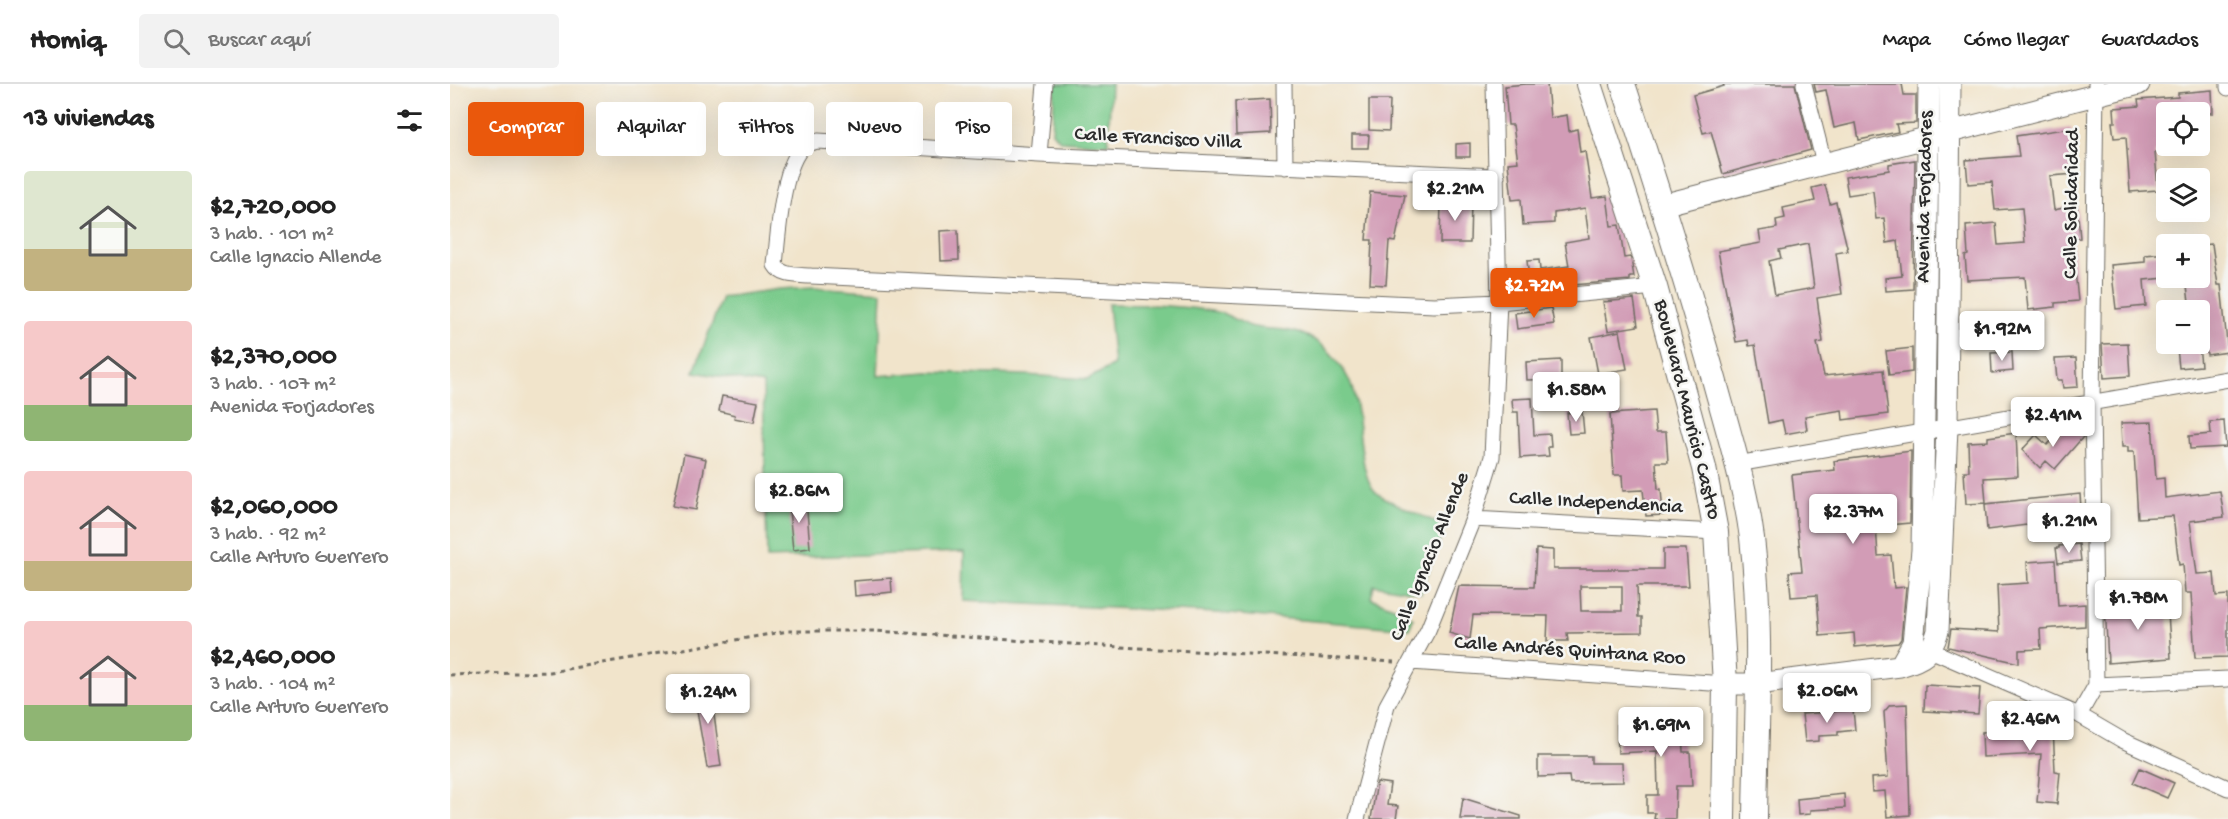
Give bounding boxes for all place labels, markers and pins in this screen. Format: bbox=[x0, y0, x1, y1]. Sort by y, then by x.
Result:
pin: $2.21M bbox=[1406, 171, 1504, 222]
pin: $2.72M bbox=[1485, 268, 1583, 319]
pin: $1.92M bbox=[1953, 311, 2051, 362]
pin: $1.58M bbox=[1527, 372, 1625, 423]
pin: $2.41M bbox=[2004, 397, 2102, 448]
pin: $2.86M bbox=[750, 473, 848, 524]
pin: $2.37M bbox=[1804, 494, 1902, 545]
pin: $1.21M bbox=[2020, 503, 2118, 554]
pin: $1.78M bbox=[2089, 580, 2187, 631]
pin: $2.06M bbox=[1778, 673, 1876, 724]
pin: $1.24M bbox=[659, 674, 757, 725]
pin: $2.46M bbox=[1981, 701, 2079, 752]
pin: $1.69M bbox=[1612, 707, 1710, 758]

